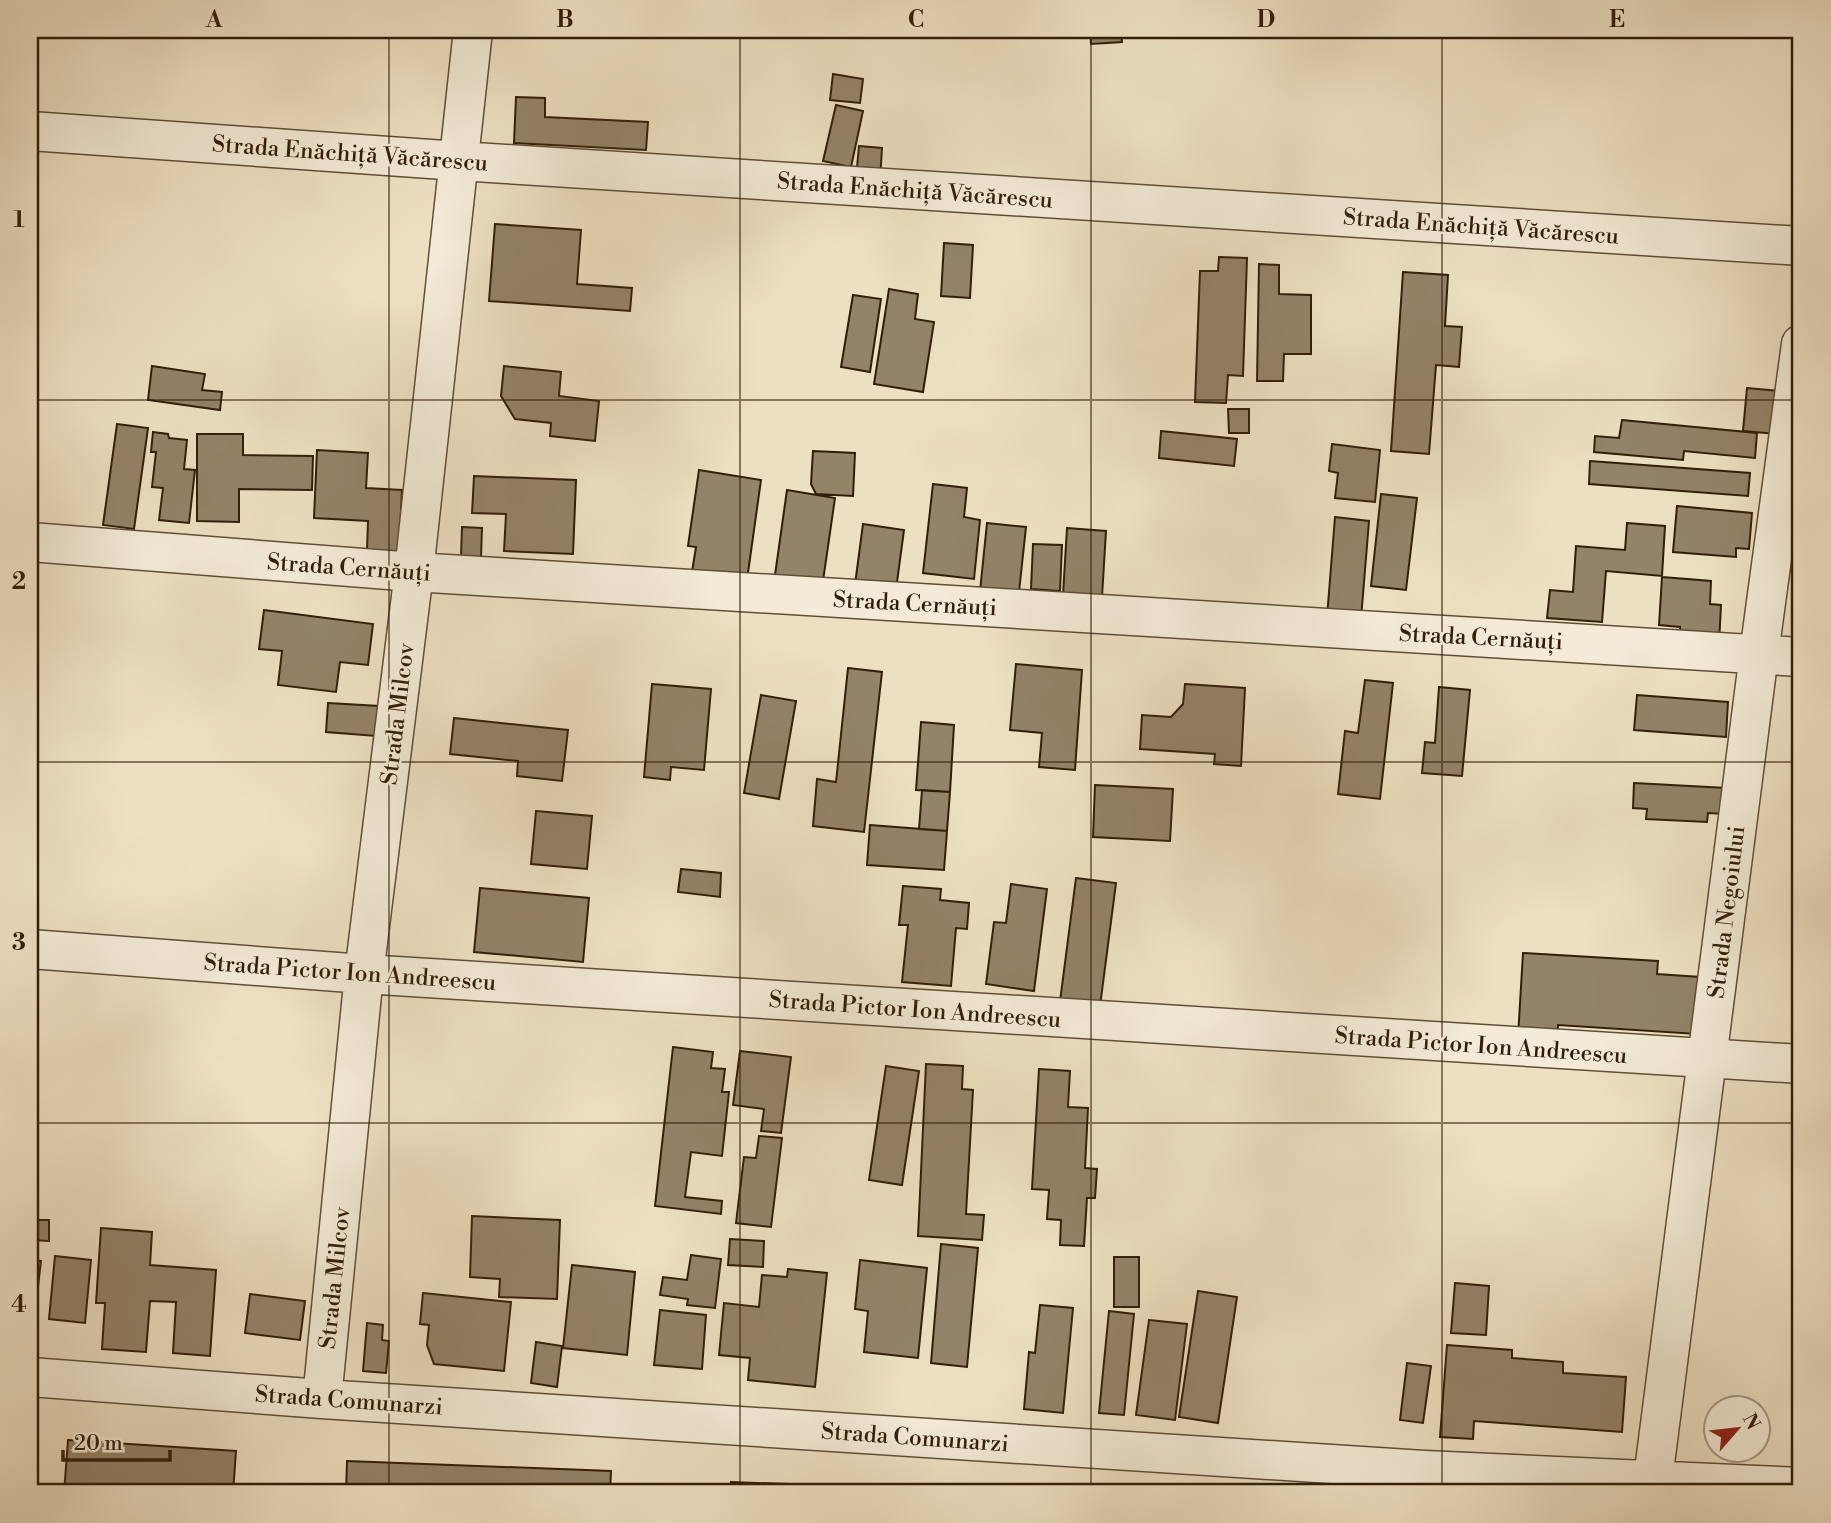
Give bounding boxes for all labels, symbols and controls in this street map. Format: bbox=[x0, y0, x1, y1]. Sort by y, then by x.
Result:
text: A bbox=[205, 6, 223, 34]
text: B bbox=[556, 6, 574, 34]
text: C bbox=[908, 6, 924, 34]
text: D bbox=[1257, 6, 1275, 34]
text: E bbox=[1609, 6, 1625, 34]
street label: Strada Enăchiță Văcărescu bbox=[211, 130, 489, 178]
street label: Strada Enăchiță Văcărescu bbox=[776, 167, 1054, 215]
street label: Strada Enăchiță Văcărescu bbox=[1342, 203, 1620, 251]
text: 1 bbox=[13, 206, 25, 234]
street label: Strada Cernăuți bbox=[266, 548, 432, 588]
text: 2 bbox=[12, 568, 26, 596]
street label: Strada Cernăuți bbox=[832, 586, 998, 622]
street label: Strada Cernăuți bbox=[1398, 620, 1564, 656]
street label: Strada Milcov bbox=[375, 641, 421, 787]
street label: Strada Negoiului bbox=[1703, 824, 1751, 1000]
text: 3 bbox=[12, 929, 26, 957]
street label: Strada Pictor Ion Andreescu bbox=[203, 949, 497, 997]
street label: Strada Pictor Ion Andreescu bbox=[768, 986, 1062, 1034]
street label: Strada Pictor Ion Andreescu bbox=[1334, 1022, 1628, 1070]
street label: Strada Milcov bbox=[314, 1205, 356, 1350]
text: 4 bbox=[11, 1291, 27, 1319]
street label: Strada Comunarzi bbox=[254, 1380, 444, 1422]
north arrow bbox=[1702, 1394, 1772, 1464]
text: N bbox=[1737, 1409, 1765, 1434]
street label: Strada Comunarzi bbox=[820, 1417, 1010, 1459]
scale bar bbox=[63, 1418, 170, 1462]
text: 20 m bbox=[74, 1431, 123, 1457]

